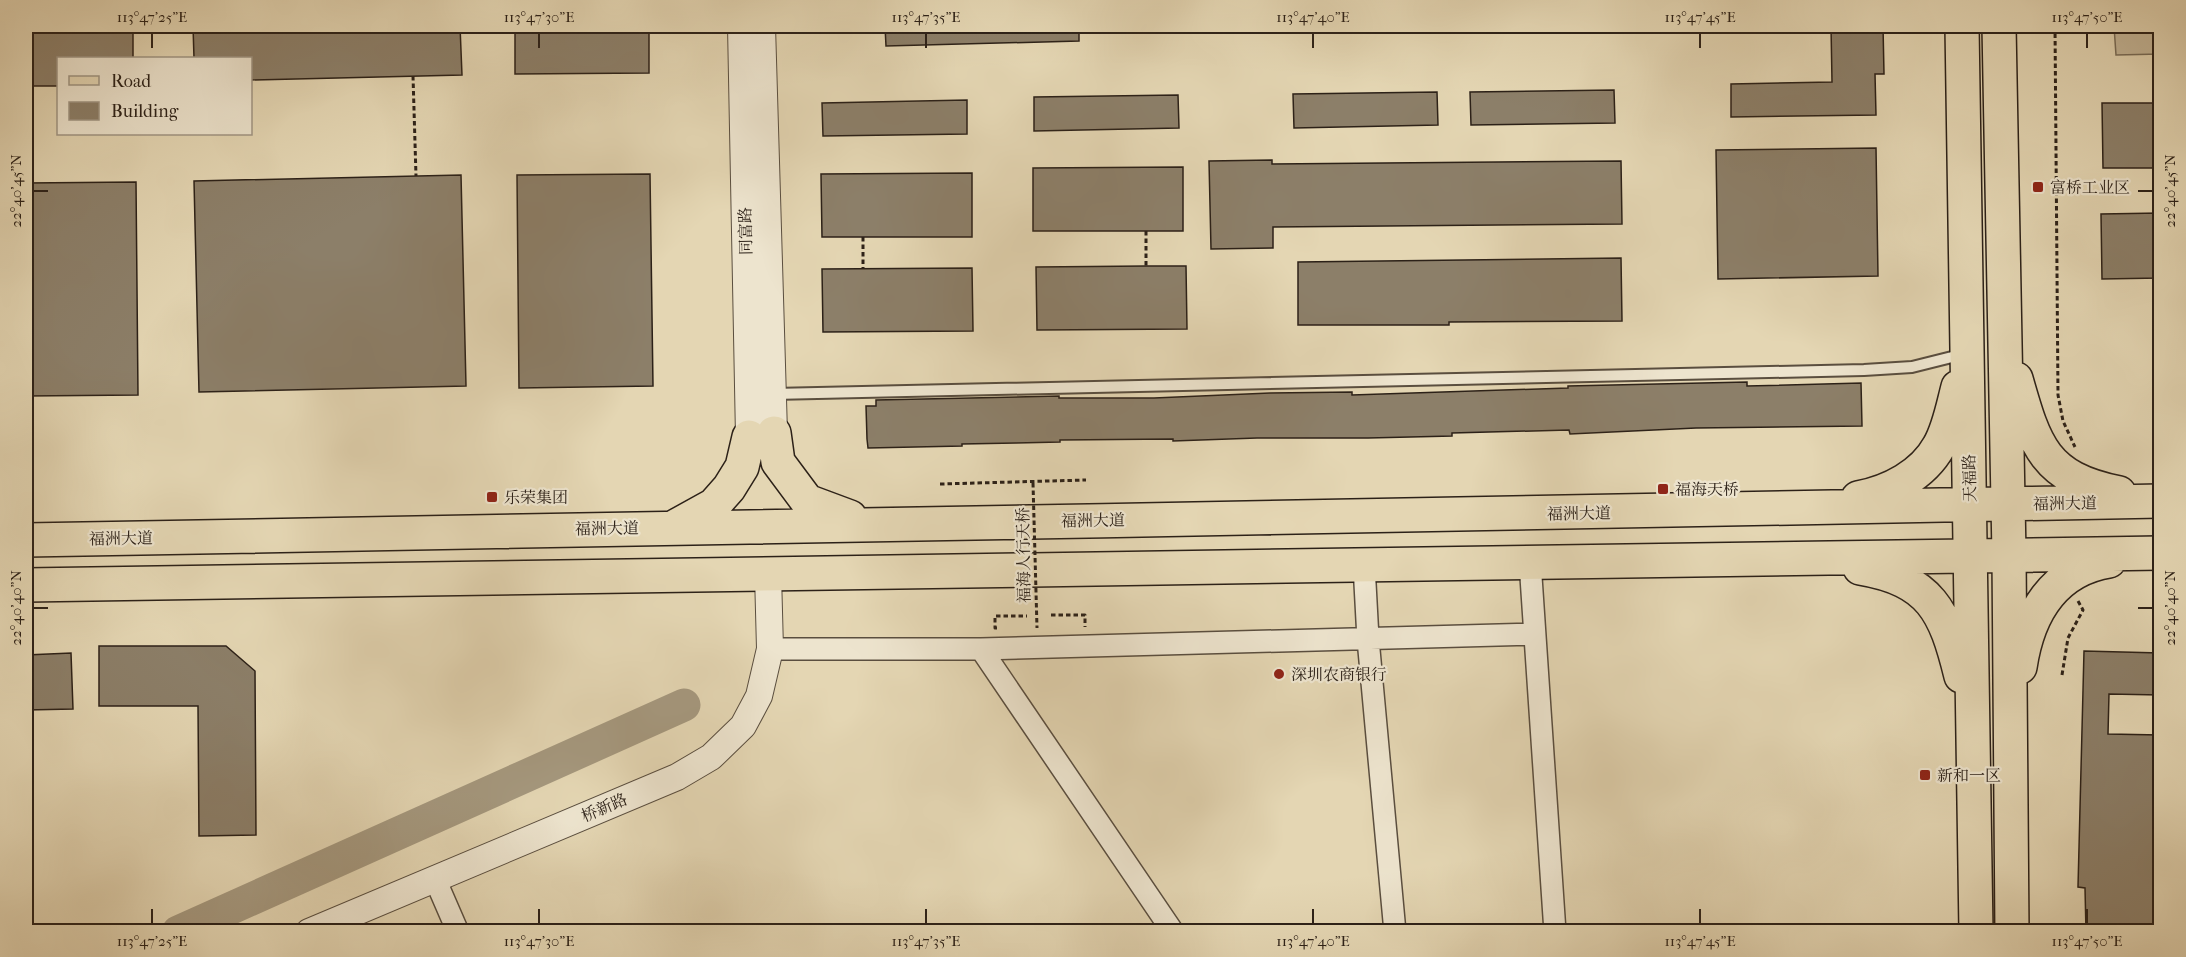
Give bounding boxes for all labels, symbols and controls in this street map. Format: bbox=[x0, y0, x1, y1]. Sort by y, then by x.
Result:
text: 113°47'25"E bbox=[117, 8, 187, 26]
text: 113°47'30"E bbox=[504, 8, 574, 26]
text: 113°47'35"E bbox=[892, 8, 960, 26]
text: 113°47'40"E bbox=[1276, 8, 1350, 26]
text: 113°47'45"E bbox=[1664, 8, 1736, 26]
text: 113°47'50"E bbox=[2052, 8, 2122, 26]
legend bbox=[57, 57, 252, 135]
text: Road bbox=[111, 71, 151, 92]
text: Building bbox=[111, 101, 179, 122]
text: 22°40'45"N bbox=[7, 154, 25, 228]
text: 22°40'45"N bbox=[2161, 154, 2179, 228]
place label: 富桥工业区 bbox=[2050, 178, 2130, 197]
marker: 富桥工业区 bbox=[2031, 180, 2045, 194]
street label: 同富路 bbox=[736, 207, 755, 255]
street label: 天福路 bbox=[1960, 454, 1979, 502]
place label: 福海天桥 bbox=[1675, 480, 1739, 499]
marker: 福海天桥 bbox=[1656, 482, 1670, 496]
place label: 乐荣集团 bbox=[504, 488, 568, 507]
marker: 乐荣集团 bbox=[485, 490, 499, 504]
street label: 福洲大道 bbox=[2033, 493, 2097, 514]
street label: 福洲大道 bbox=[1547, 503, 1611, 524]
street label: 福海人行天桥 bbox=[1013, 507, 1034, 603]
street label: 福洲大道 bbox=[1061, 510, 1125, 531]
street label: 福洲大道 bbox=[575, 518, 639, 539]
street label: 福洲大道 bbox=[89, 528, 153, 549]
text: 22°40'40"N bbox=[7, 570, 25, 646]
text: 22°40'40"N bbox=[2161, 570, 2179, 646]
place label: 深圳农商银行 bbox=[1291, 665, 1387, 684]
marker: 深圳农商银行 bbox=[1272, 667, 1286, 681]
place label: 新和一区 bbox=[1937, 766, 2001, 785]
marker: 新和一区 bbox=[1918, 768, 1932, 782]
street label: 桥新路 bbox=[578, 789, 630, 826]
text: 113°47'25"E bbox=[117, 932, 187, 950]
text: 113°47'30"E bbox=[504, 932, 574, 950]
text: 113°47'35"E bbox=[892, 932, 960, 950]
text: 113°47'40"E bbox=[1276, 932, 1350, 950]
text: 113°47'45"E bbox=[1664, 932, 1736, 950]
text: 113°47'50"E bbox=[2052, 932, 2122, 950]

